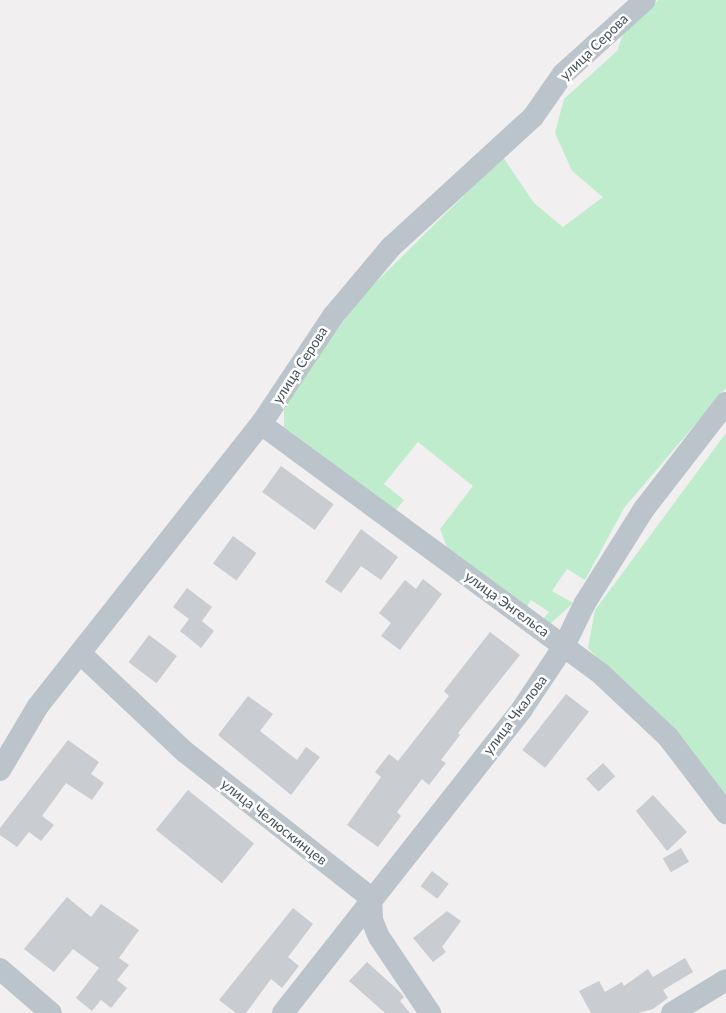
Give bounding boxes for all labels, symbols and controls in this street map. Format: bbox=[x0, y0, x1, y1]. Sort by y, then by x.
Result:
street label: улица Серова bbox=[556, 10, 632, 84]
street label: улица Серова bbox=[269, 323, 331, 407]
street label: улица Энгельса bbox=[461, 568, 553, 640]
street label: улица Чкалова bbox=[480, 672, 550, 758]
street label: улица Челюскинцев bbox=[218, 775, 330, 869]

